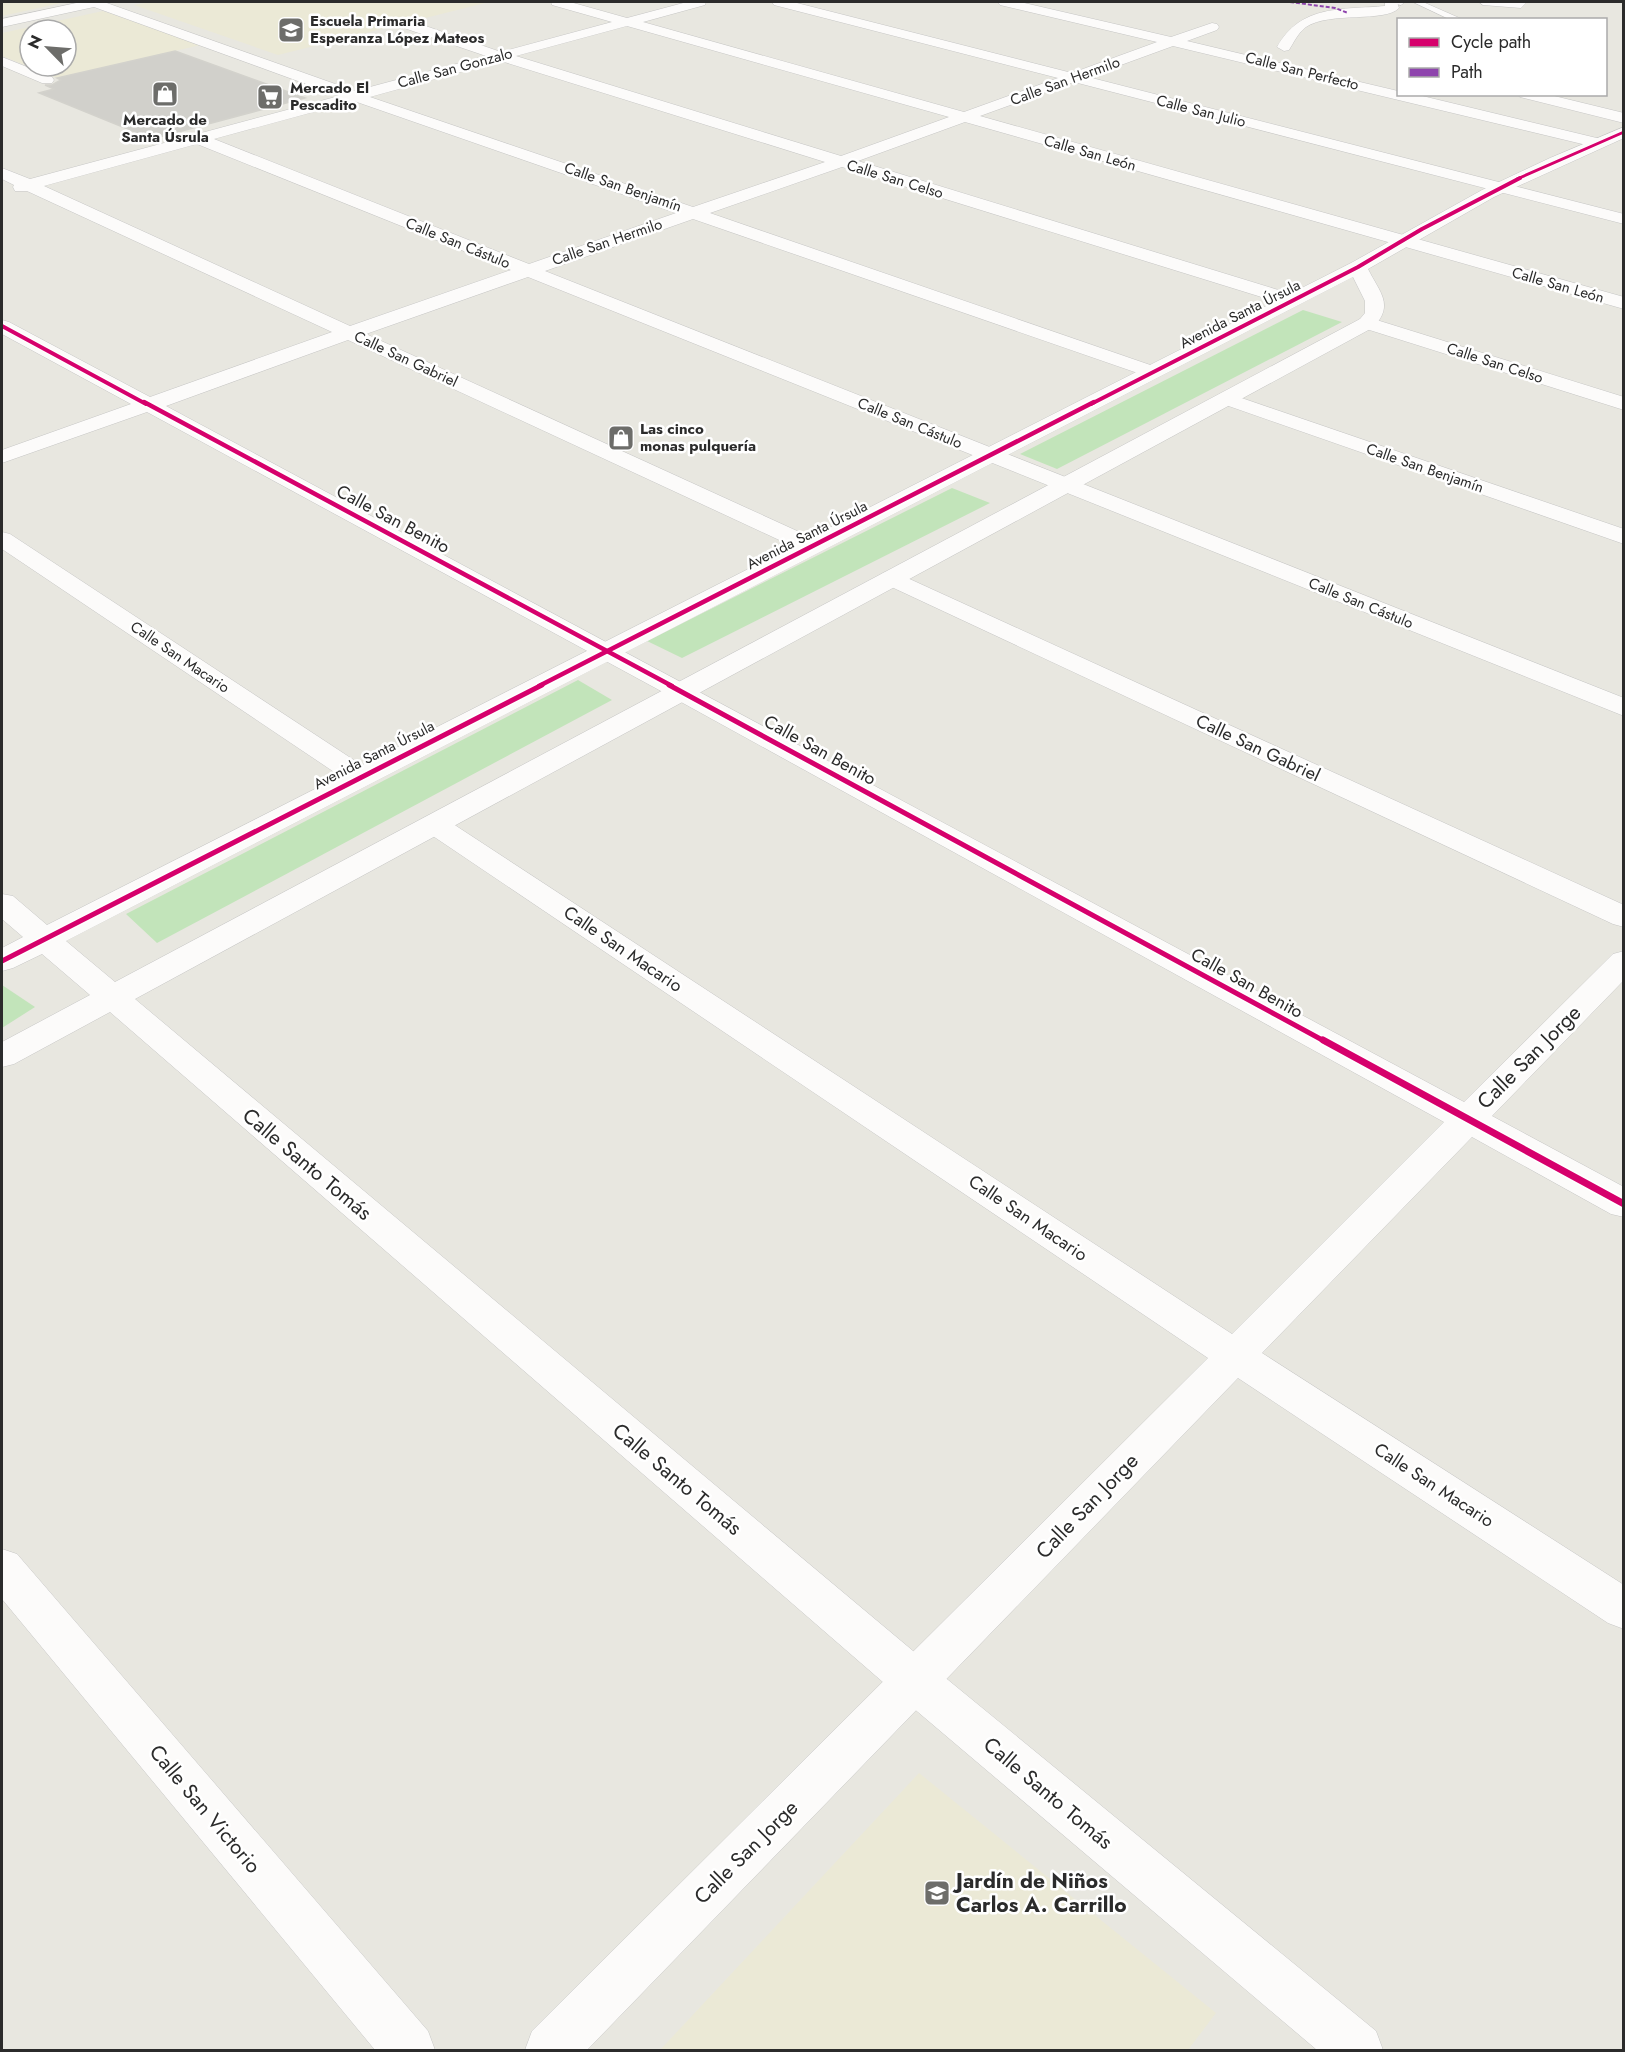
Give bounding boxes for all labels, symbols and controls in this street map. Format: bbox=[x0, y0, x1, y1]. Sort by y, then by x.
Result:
place label: Escuela Primaria Esperanza López Mateos bbox=[310, 10, 484, 49]
school or university icon: Escuela Primaria Esperanza López Mateos bbox=[276, 15, 306, 45]
north arrow bbox=[18, 18, 78, 78]
legend bbox=[1397, 18, 1607, 96]
text: Cycle path bbox=[1451, 29, 1531, 55]
text: N bbox=[22, 31, 48, 52]
street label: Calle San Gonzalo bbox=[395, 42, 515, 94]
street label: Calle San Perfecto bbox=[1243, 46, 1361, 96]
street label: Calle San Hermilo bbox=[1007, 51, 1123, 111]
text: Path bbox=[1451, 59, 1483, 85]
place label: Mercado El Pescadito bbox=[290, 77, 369, 116]
shop icon: Mercado de Santa Úsrula bbox=[150, 79, 180, 109]
supermarket icon: Mercado El Pescadito bbox=[255, 82, 285, 112]
street label: Calle San Julio bbox=[1154, 89, 1248, 133]
place label: Mercado de Santa Úsrula bbox=[121, 109, 209, 148]
street label: Calle San León bbox=[1041, 129, 1139, 177]
street label: Calle San Celso bbox=[844, 154, 946, 204]
street label: Calle San Benjamín bbox=[561, 157, 685, 217]
street label: Calle San Cástulo bbox=[402, 212, 514, 274]
street label: Calle San Hermilo bbox=[549, 213, 665, 271]
street label: Calle San León bbox=[1509, 261, 1607, 309]
street label: Avenida Santa Úrsula bbox=[1176, 274, 1304, 354]
street label: Calle San Gabriel bbox=[351, 325, 461, 393]
street label: Calle San Celso bbox=[1444, 337, 1546, 389]
street label: Calle San Cástulo bbox=[854, 392, 966, 454]
place label: Las cinco monas pulquería bbox=[640, 418, 756, 457]
shop icon: Las cinco monas pulquería bbox=[606, 423, 636, 453]
street label: Calle San Benjamín bbox=[1363, 438, 1487, 498]
street label: Calle San Benito bbox=[332, 478, 454, 560]
street label: Avenida Santa Úrsula bbox=[743, 495, 871, 575]
street label: Calle San Cástulo bbox=[1305, 572, 1417, 634]
street label: Calle San Macario bbox=[126, 616, 234, 698]
street label: Calle San Benito bbox=[759, 708, 881, 792]
street label: Calle San Gabriel bbox=[1192, 708, 1324, 788]
street label: Avenida Santa Úrsula bbox=[310, 715, 438, 795]
street label: Calle San Macario bbox=[558, 899, 688, 999]
street label: Calle San Benito bbox=[1186, 941, 1308, 1025]
street label: Calle San Jorge bbox=[1470, 998, 1588, 1116]
street label: Calle Santo Tomás bbox=[236, 1101, 378, 1227]
street label: Calle San Macario bbox=[963, 1168, 1093, 1268]
street label: Calle Santo Tomás bbox=[606, 1416, 748, 1542]
street label: Calle San Macario bbox=[1369, 1436, 1499, 1534]
street label: Calle San Jorge bbox=[1029, 1446, 1145, 1565]
street label: Calle Santo Tomás bbox=[977, 1730, 1119, 1856]
street label: Calle San Victorio bbox=[142, 1738, 268, 1880]
street label: Calle San Jorge bbox=[687, 1793, 805, 1911]
place label: Jardín de Niños Carlos A. Carrillo bbox=[952, 1866, 1127, 1920]
school or university icon: Jardín de Niños Carlos A. Carrillo bbox=[922, 1878, 952, 1908]

